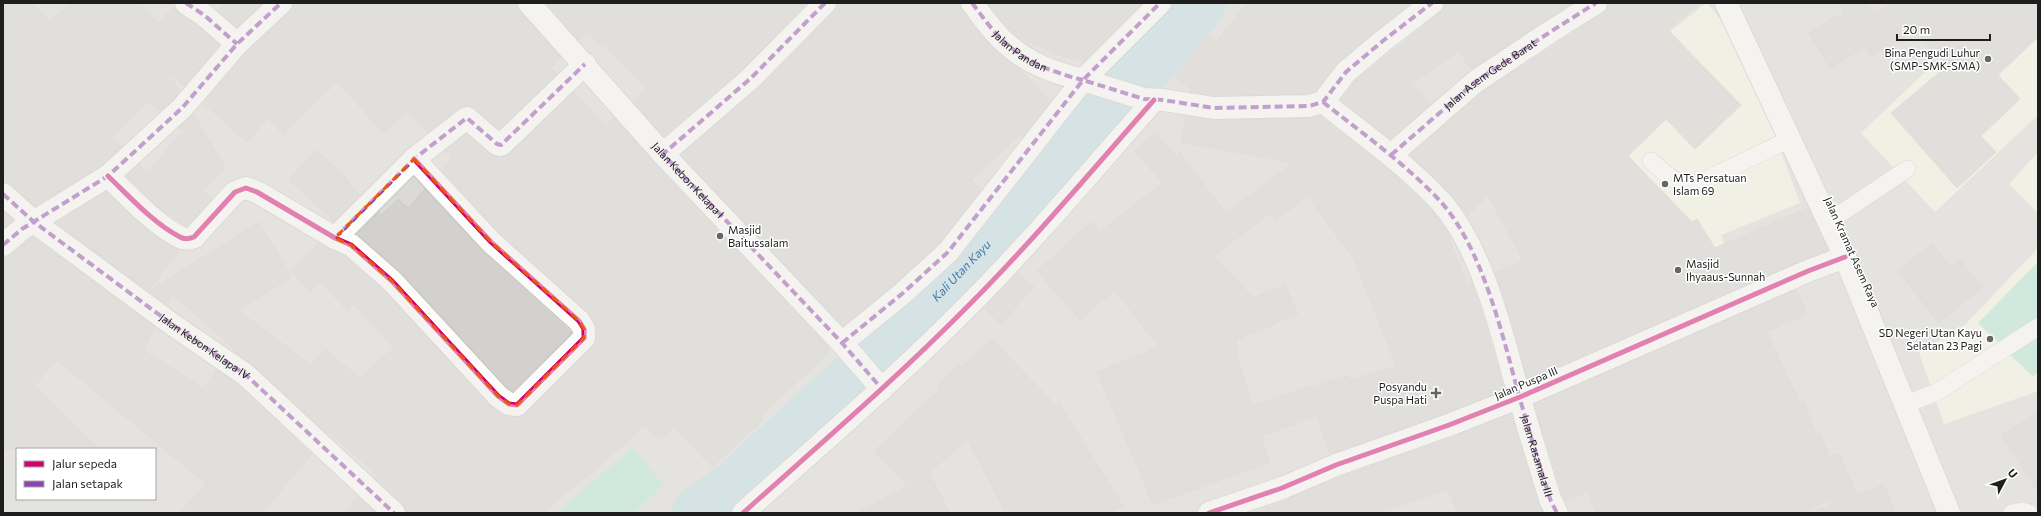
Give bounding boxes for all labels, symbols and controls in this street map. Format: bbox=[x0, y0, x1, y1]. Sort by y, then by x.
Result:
scale bar bbox=[1897, 16, 1990, 42]
text: 20 m bbox=[1903, 22, 1930, 36]
street label: Jalan Pandan bbox=[990, 28, 1049, 74]
street label: Jalan Asem Gede Barat bbox=[1441, 36, 1539, 113]
place label: Bina Pengudi Luhur (SMP-SMK-SMA) bbox=[1884, 46, 1981, 72]
marker: Bina Pengudi Luhur (SMP-SMK-SMA) bbox=[1983, 54, 1993, 64]
street label: Jalan Kebon Kelapa I bbox=[649, 139, 727, 220]
place label: MTs Persatuan Islam 69 bbox=[1673, 171, 1747, 197]
marker: MTs Persatuan Islam 69 bbox=[1660, 179, 1670, 189]
street label: Jalan Kramat Asem Raya bbox=[1821, 194, 1883, 310]
place label: Masjid Baitussalam bbox=[728, 223, 788, 249]
marker: Masjid Baitussalam bbox=[715, 231, 725, 241]
water label: Kali Utan Kayu bbox=[928, 237, 993, 304]
place label: Masjid Ihyaaus-Sunnah bbox=[1686, 257, 1765, 283]
marker: Masjid Ihyaaus-Sunnah bbox=[1673, 265, 1683, 275]
street label: Jalan Kebon Kelapa IV bbox=[157, 310, 253, 382]
place label: SD Negeri Utan Kayu Selatan 23 Pagi bbox=[1879, 326, 1982, 352]
marker: SD Negeri Utan Kayu Selatan 23 Pagi bbox=[1985, 334, 1995, 344]
street label: Jalan Puspa III bbox=[1492, 363, 1560, 403]
place label: Posyandu Puspa Hati bbox=[1373, 380, 1427, 406]
marker: Posyandu Puspa Hati bbox=[1430, 387, 1442, 399]
street label: Jalan Rasamala III bbox=[1518, 413, 1556, 498]
legend bbox=[16, 448, 156, 500]
text: Jalur sepeda bbox=[52, 456, 117, 471]
north arrow bbox=[1985, 460, 2025, 500]
text: U bbox=[2005, 466, 2020, 480]
text: Jalan setapak bbox=[52, 476, 124, 491]

